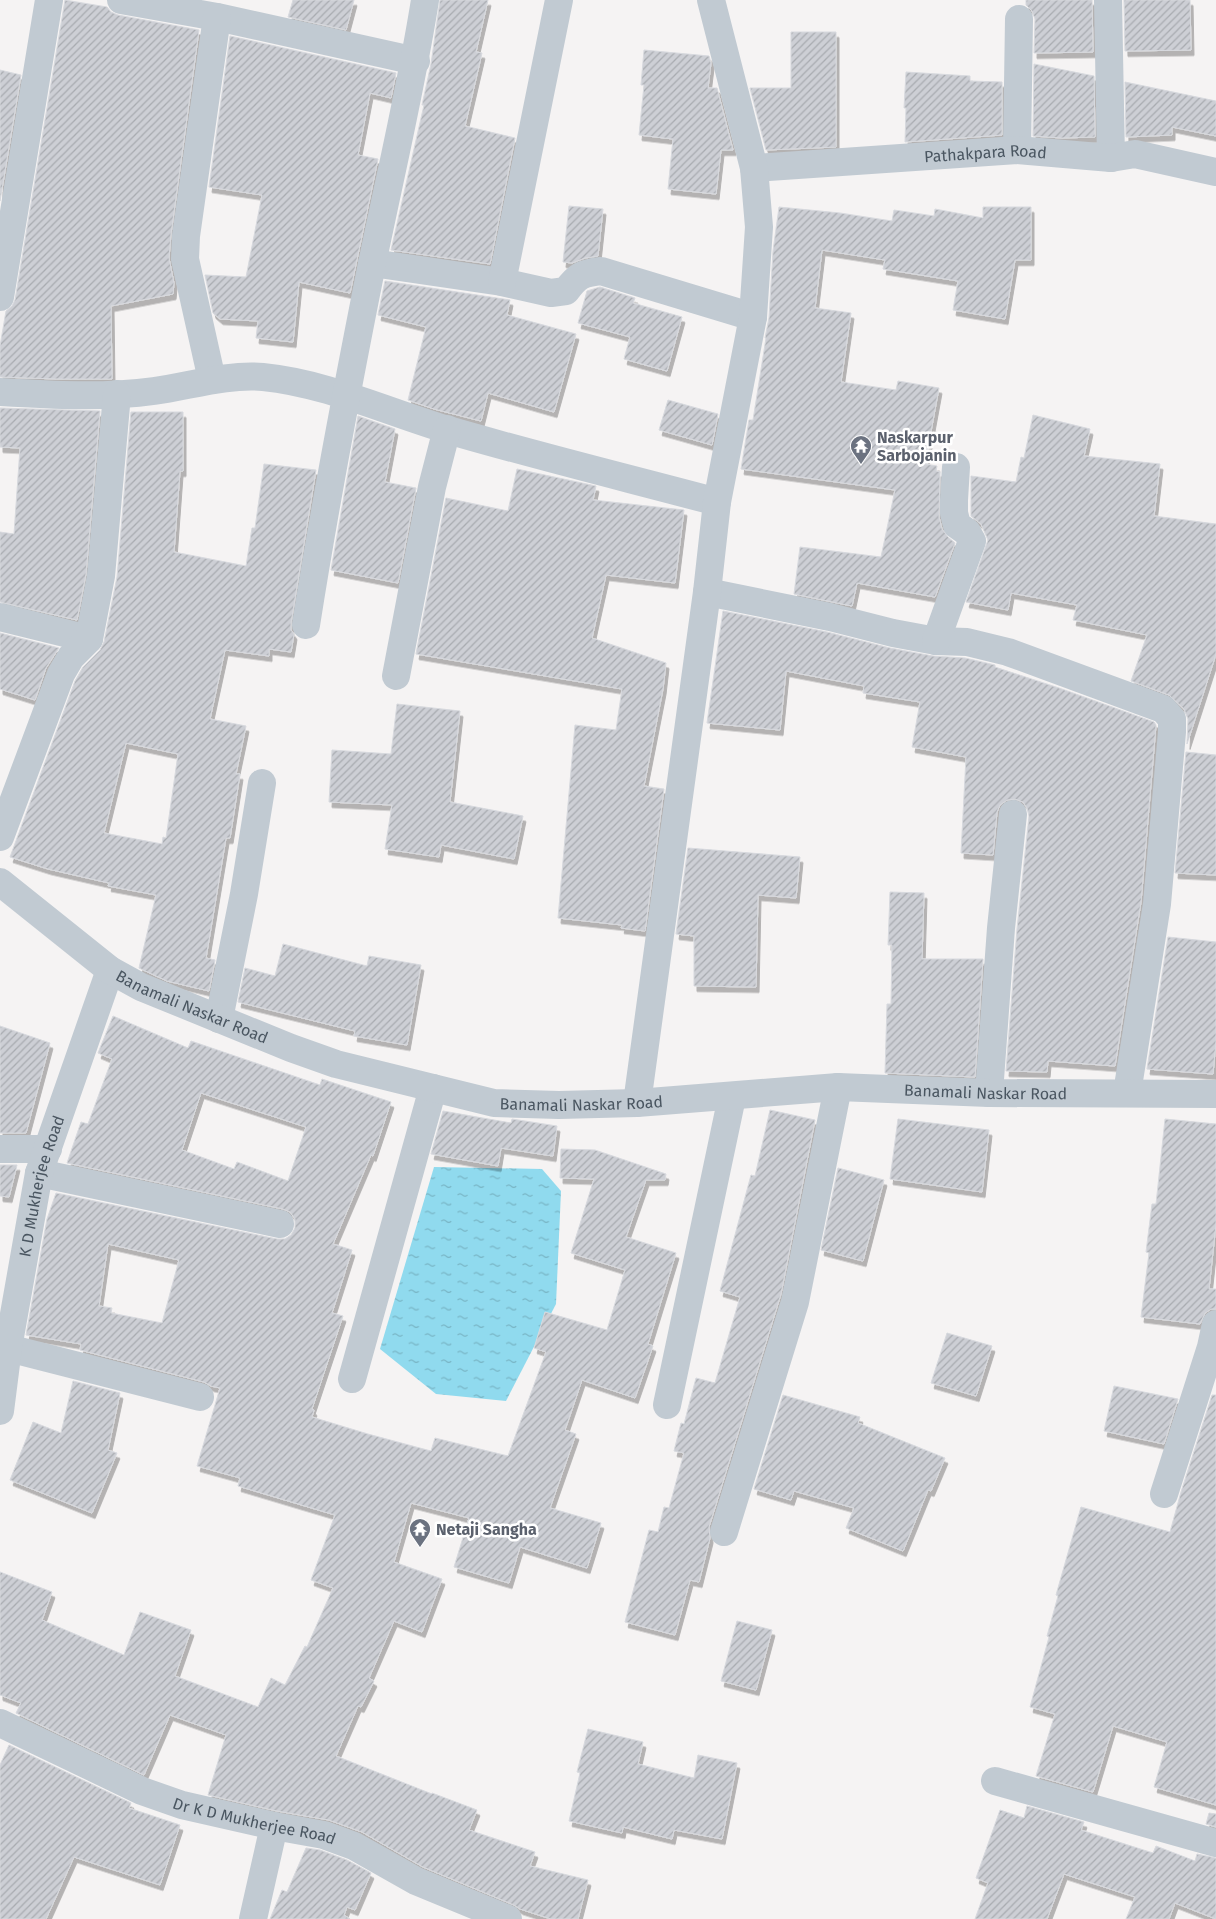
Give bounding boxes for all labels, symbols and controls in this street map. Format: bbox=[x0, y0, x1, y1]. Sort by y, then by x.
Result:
street label: Pathakpara Road bbox=[924, 141, 1047, 166]
place label: Naskarpur Sarbojanin bbox=[877, 428, 956, 465]
temple icon: Naskarpur Sarbojanin bbox=[849, 434, 873, 465]
street label: Banamali Naskar Road bbox=[113, 966, 271, 1048]
street label: Banamali Naskar Road bbox=[904, 1081, 1067, 1103]
street label: Banamali Naskar Road bbox=[499, 1092, 664, 1115]
street label: K D Mukherjee Road bbox=[15, 1113, 68, 1258]
temple icon: Netaji Sangha bbox=[408, 1517, 432, 1548]
place label: Netaji Sangha bbox=[436, 1520, 537, 1539]
street label: Dr K D Mukherjee Road bbox=[170, 1794, 338, 1849]

